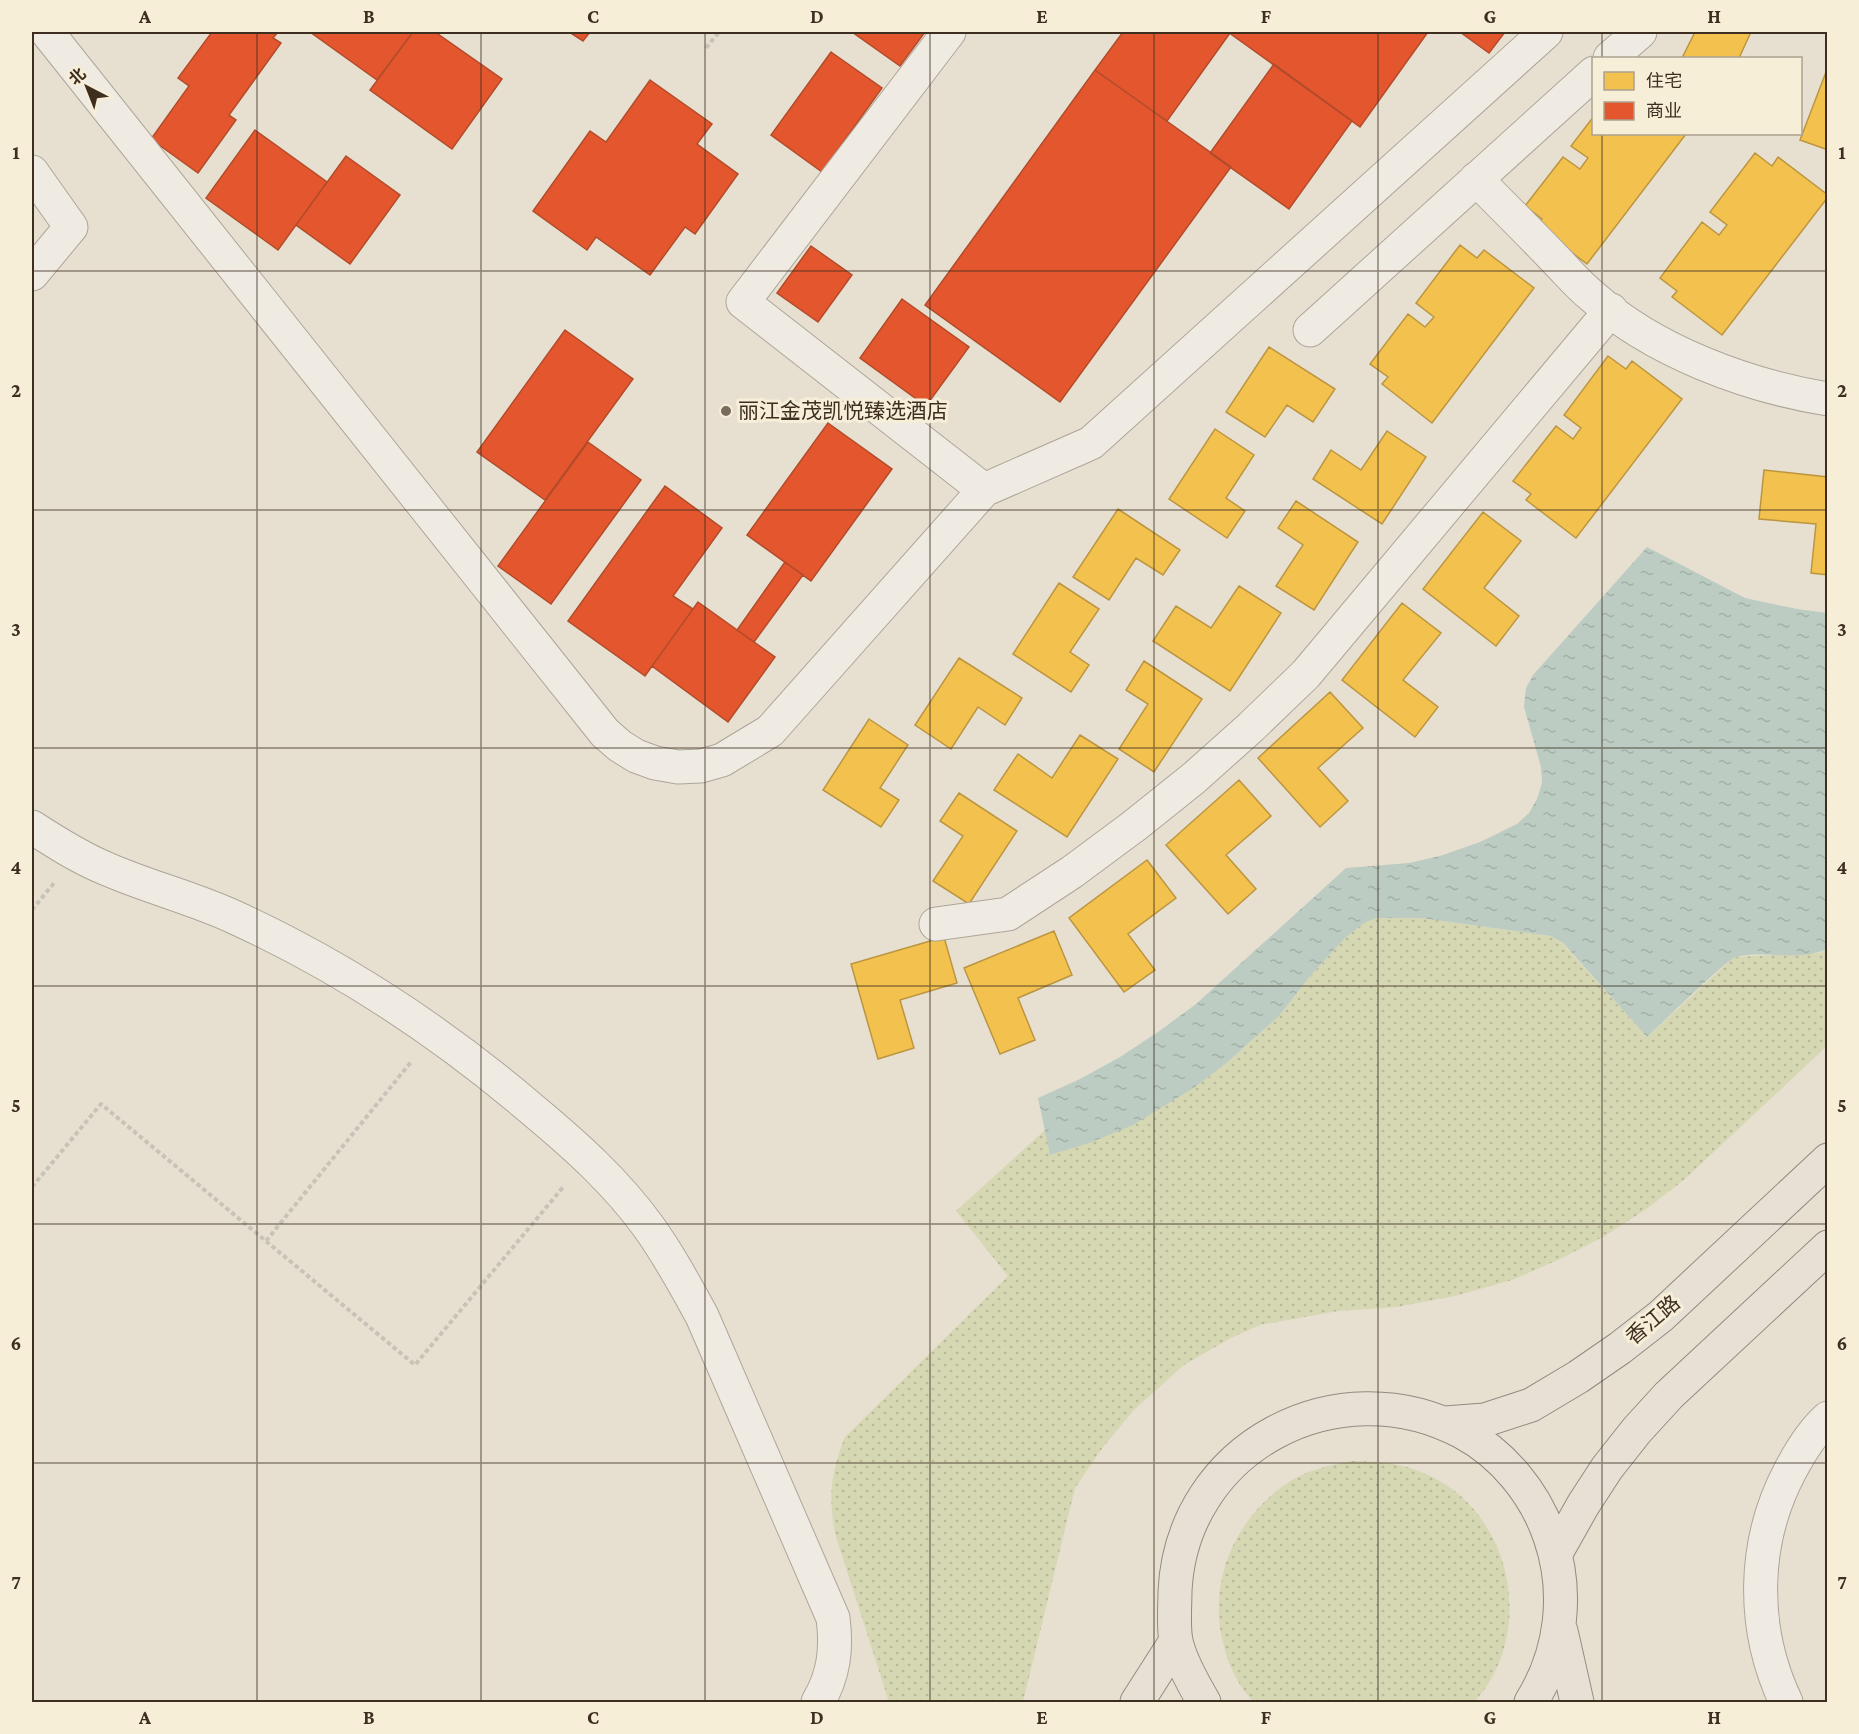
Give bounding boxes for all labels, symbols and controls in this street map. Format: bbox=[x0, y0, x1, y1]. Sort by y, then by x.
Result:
text: A bbox=[138, 5, 152, 27]
text: B bbox=[363, 5, 375, 27]
text: C bbox=[587, 5, 599, 27]
text: D bbox=[810, 5, 824, 27]
text: E bbox=[1036, 5, 1048, 27]
text: F bbox=[1261, 5, 1272, 27]
text: G bbox=[1484, 5, 1497, 27]
text: H bbox=[1707, 5, 1721, 27]
north arrow bbox=[57, 57, 117, 117]
legend bbox=[1592, 57, 1802, 135]
text: 北 bbox=[66, 65, 89, 88]
text: 住宅 bbox=[1646, 71, 1682, 91]
text: 商业 bbox=[1646, 101, 1682, 121]
text: 1 bbox=[12, 141, 20, 163]
text: 1 bbox=[1838, 141, 1846, 163]
text: 2 bbox=[11, 379, 21, 401]
text: 2 bbox=[1837, 379, 1847, 401]
place label: 丽江金茂凯悦臻选酒店 bbox=[738, 399, 948, 423]
marker: 丽江金茂凯悦臻选酒店 bbox=[719, 404, 733, 418]
text: 3 bbox=[11, 618, 21, 640]
text: 3 bbox=[1837, 618, 1847, 640]
text: 4 bbox=[11, 856, 22, 878]
text: 4 bbox=[1837, 856, 1848, 878]
text: 5 bbox=[11, 1094, 21, 1116]
text: 5 bbox=[1837, 1094, 1847, 1116]
street label: 香江路 bbox=[1621, 1291, 1685, 1349]
text: 6 bbox=[11, 1332, 21, 1354]
text: 6 bbox=[1837, 1332, 1847, 1354]
text: 7 bbox=[11, 1571, 21, 1593]
text: 7 bbox=[1837, 1571, 1847, 1593]
text: A bbox=[138, 1706, 152, 1728]
text: B bbox=[363, 1706, 375, 1728]
text: C bbox=[587, 1706, 599, 1728]
text: D bbox=[810, 1706, 824, 1728]
text: E bbox=[1036, 1706, 1048, 1728]
text: F bbox=[1261, 1706, 1272, 1728]
text: G bbox=[1484, 1706, 1497, 1728]
text: H bbox=[1707, 1706, 1721, 1728]

